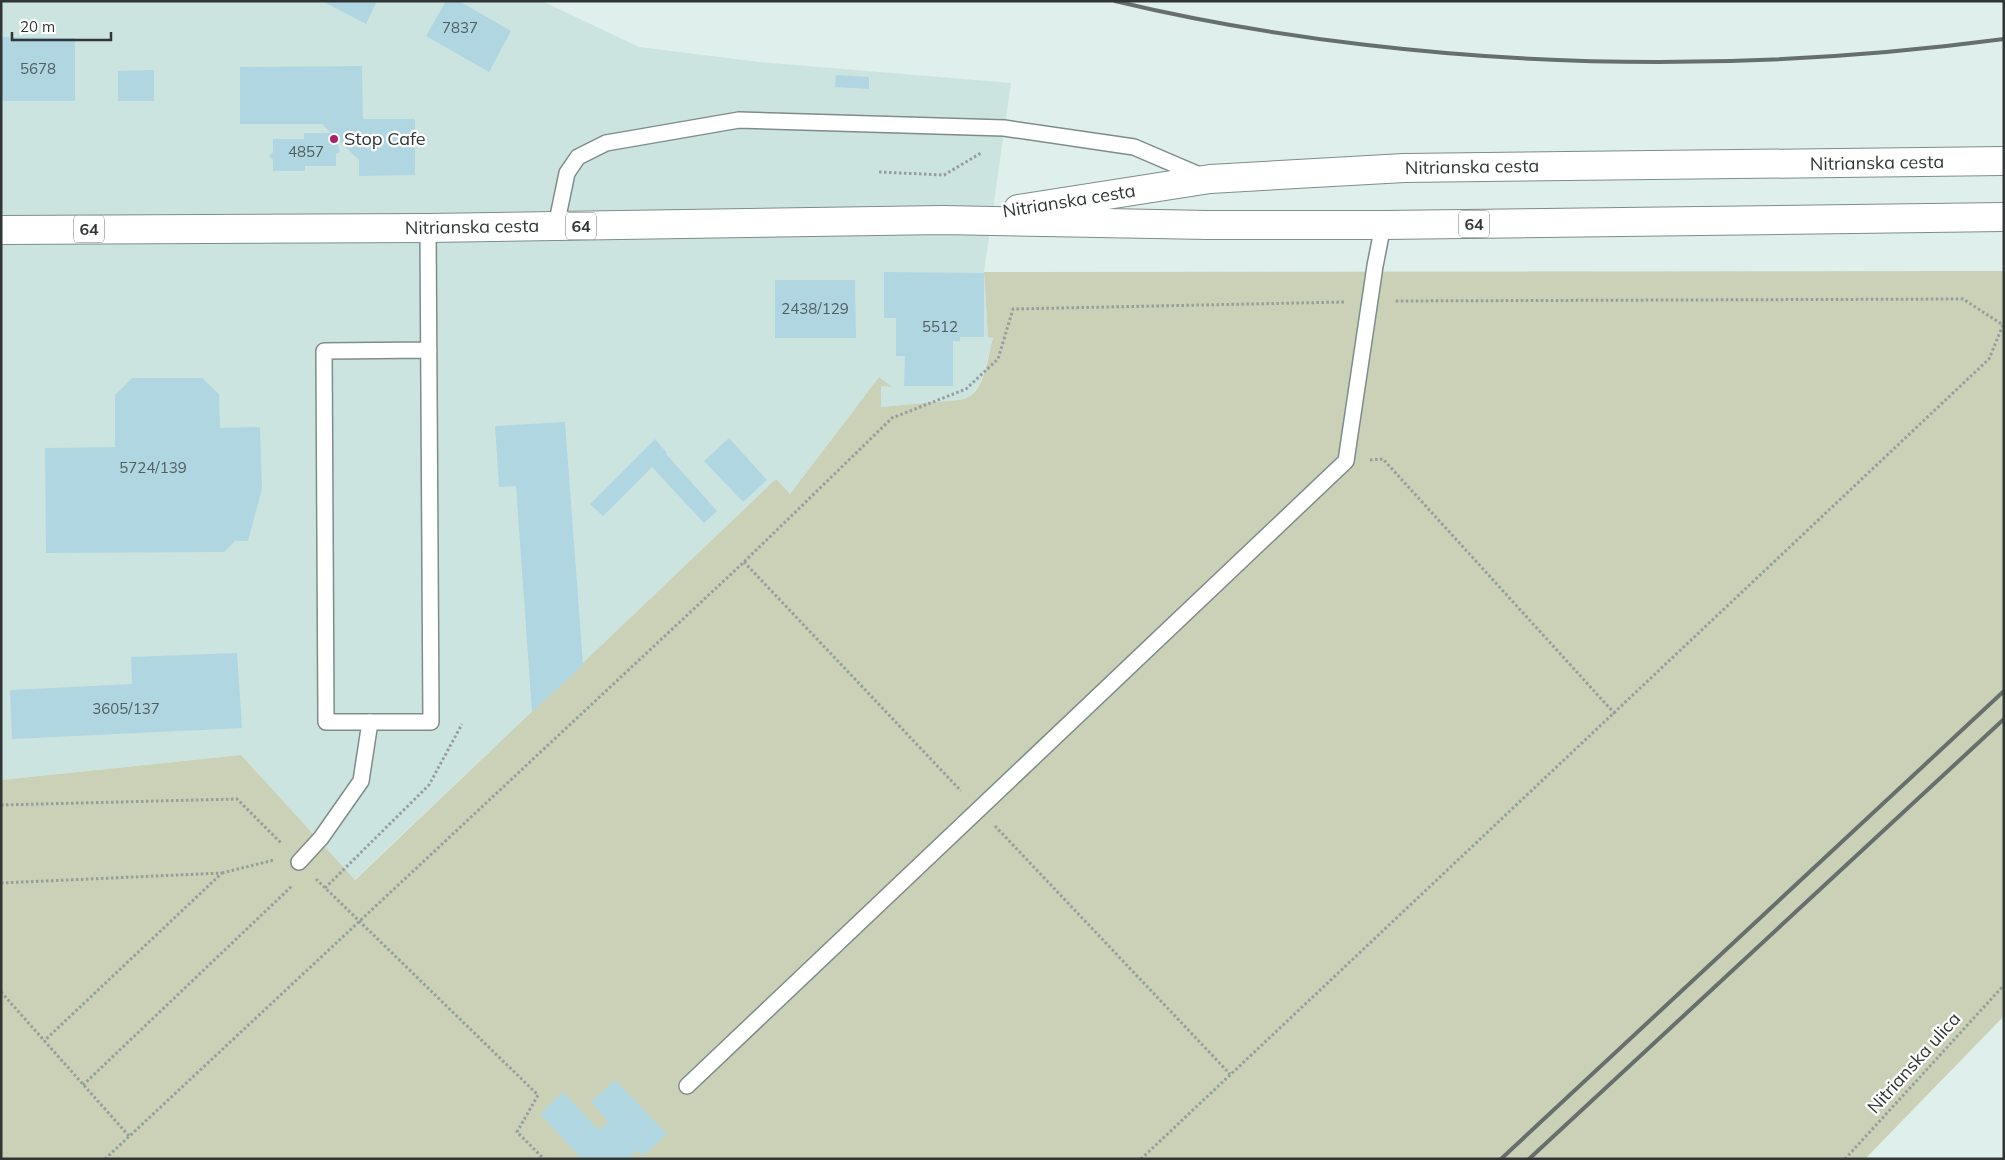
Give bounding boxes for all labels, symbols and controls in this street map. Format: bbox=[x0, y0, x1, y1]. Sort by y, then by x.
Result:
scale bar bbox=[12, 10, 111, 42]
text: 20 m bbox=[20, 17, 55, 36]
house number: 7837 bbox=[442, 18, 478, 37]
house number: 5678 bbox=[20, 59, 56, 78]
place label: Stop Cafe bbox=[344, 127, 426, 150]
marker: Stop Cafe bbox=[328, 133, 340, 145]
house number: 4857 bbox=[288, 142, 324, 161]
street label: Nitrianska cesta bbox=[1810, 150, 1944, 175]
street label: Nitrianska cesta bbox=[1405, 154, 1539, 179]
street label: Nitrianska cesta bbox=[1001, 179, 1137, 222]
road number: 64 bbox=[1459, 210, 1489, 238]
road number: 64 bbox=[566, 212, 596, 240]
street label: Nitrianska cesta bbox=[405, 214, 539, 239]
road number: 64 bbox=[74, 215, 104, 242]
house number: 2438/129 bbox=[781, 299, 849, 318]
house number: 5512 bbox=[922, 317, 958, 336]
house number: 5724/139 bbox=[119, 458, 187, 477]
house number: 3605/137 bbox=[92, 699, 160, 718]
street label: Nitrianska ulica bbox=[1862, 1007, 1965, 1118]

